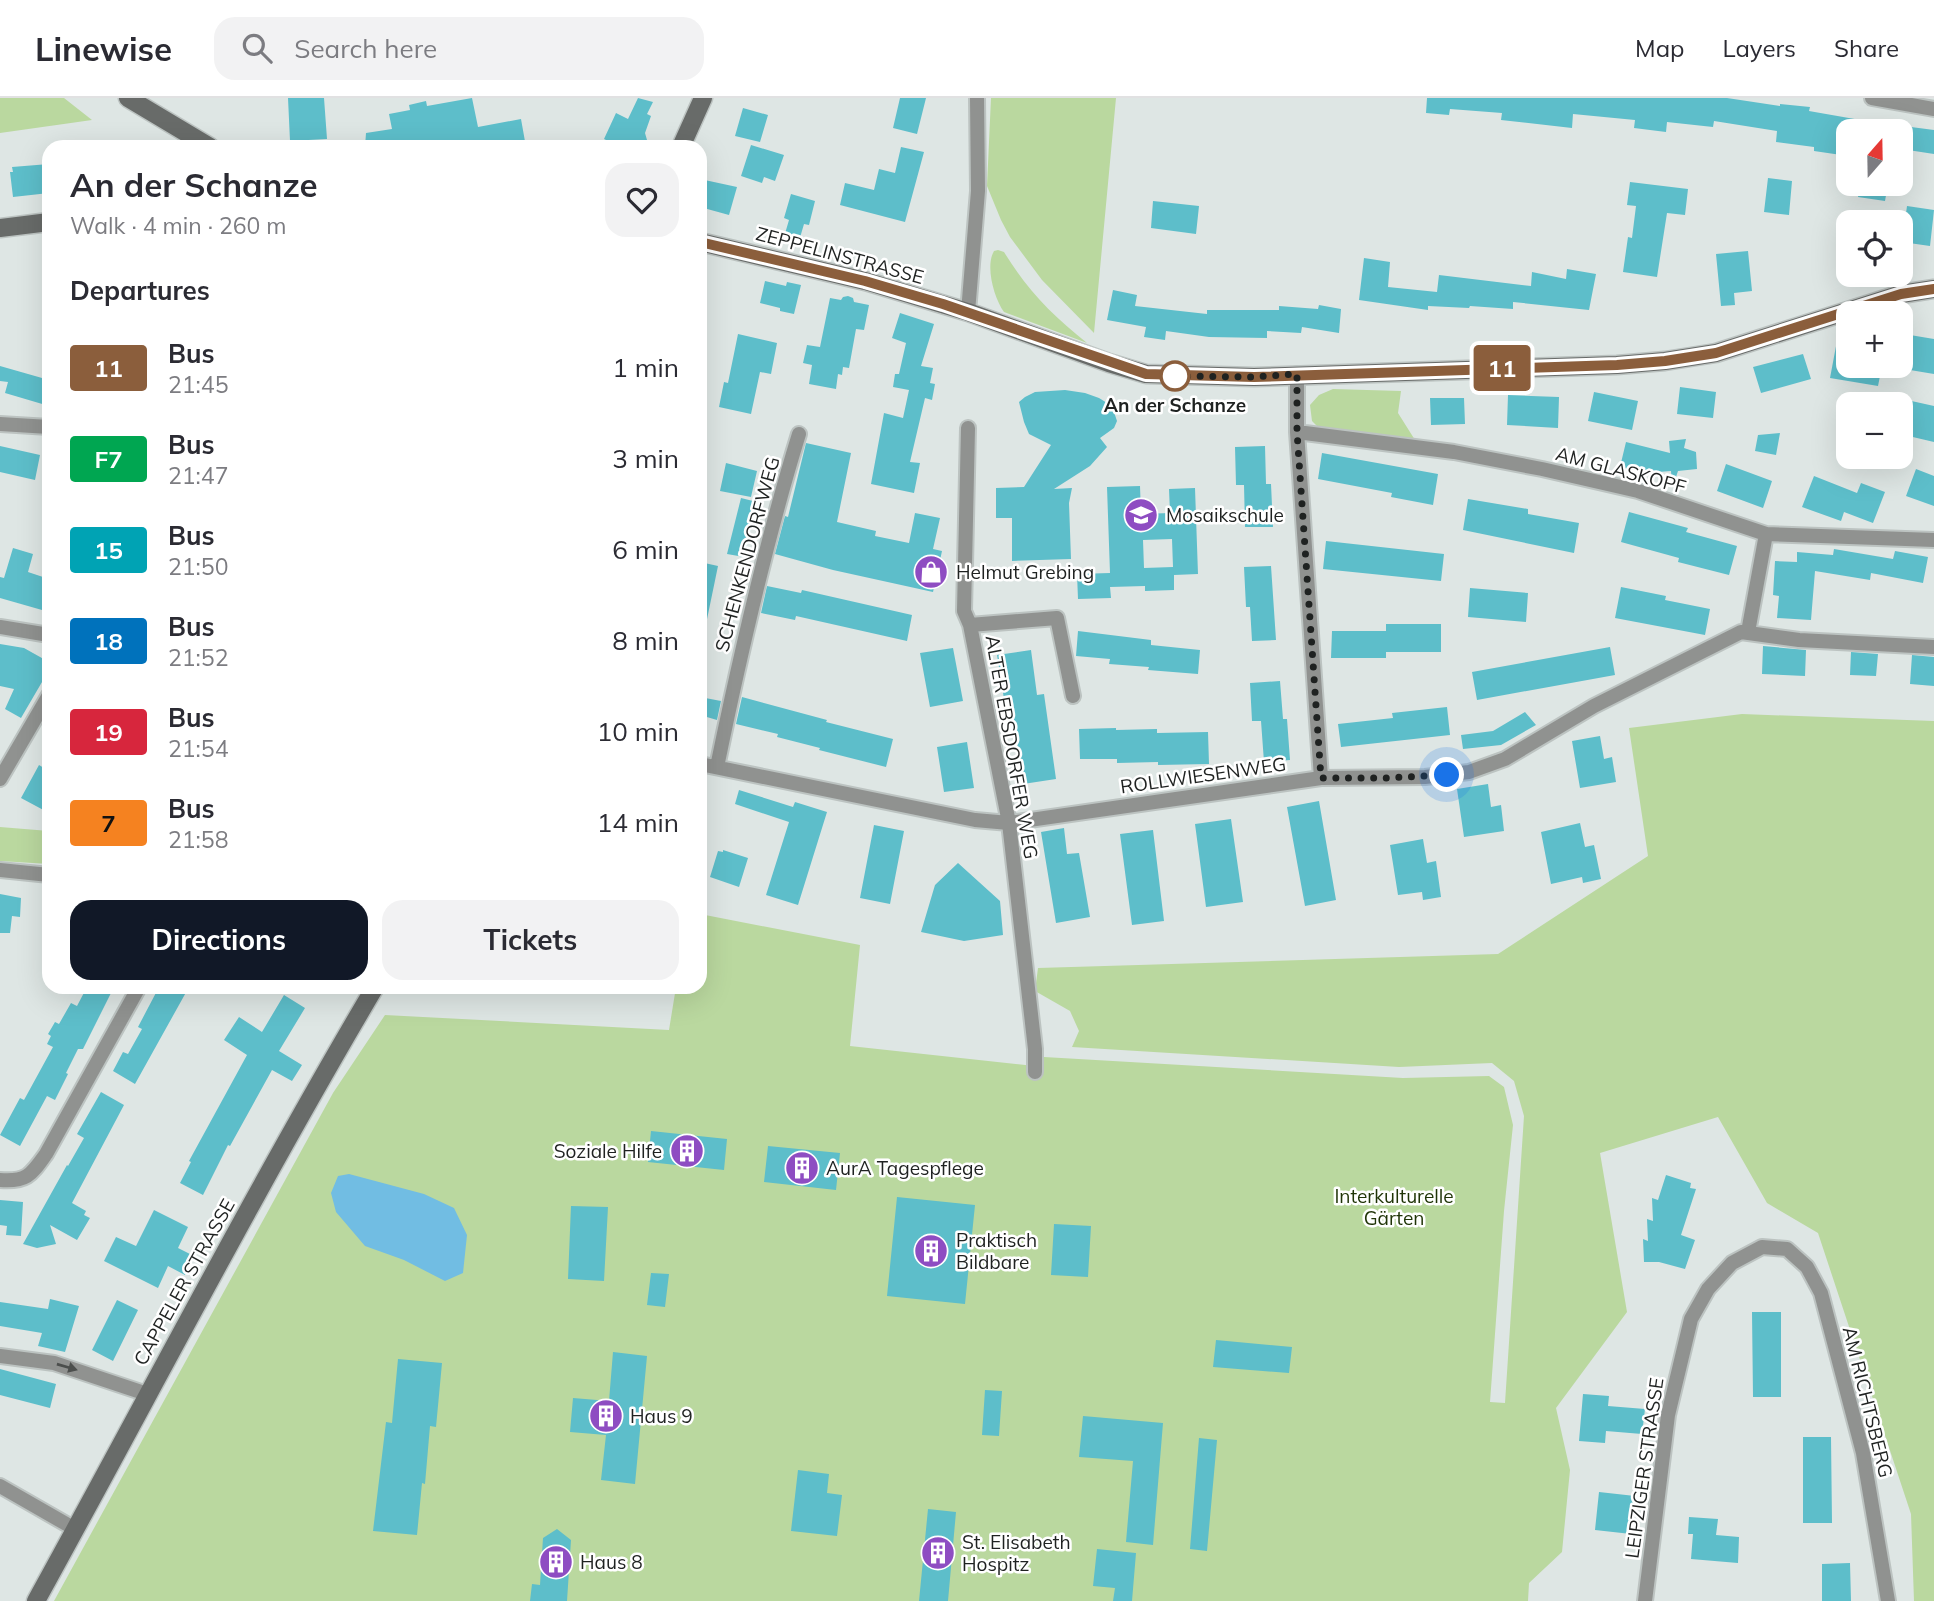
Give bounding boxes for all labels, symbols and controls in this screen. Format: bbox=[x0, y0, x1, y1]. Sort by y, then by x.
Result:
search box bbox=[214, 17, 704, 80]
text: Linewise bbox=[35, 28, 172, 69]
icon: search bbox=[238, 29, 276, 67]
text: Search here bbox=[294, 32, 437, 65]
text: Map bbox=[1635, 33, 1684, 63]
text: Layers bbox=[1722, 33, 1796, 63]
text: Share bbox=[1834, 33, 1899, 63]
north arrow bbox=[1836, 119, 1913, 196]
map controls bbox=[1836, 119, 1913, 469]
button: heart bbox=[605, 163, 679, 237]
text: An der Schanze bbox=[70, 164, 318, 205]
button: locate bbox=[1836, 210, 1913, 287]
text: Walk · 4 min · 260 m bbox=[70, 211, 287, 240]
street label: ZEPPELINSTRASSE bbox=[754, 221, 926, 289]
text: Departures bbox=[70, 274, 210, 307]
button: + bbox=[1836, 301, 1913, 378]
text: Bus bbox=[168, 337, 214, 370]
line badge: 11 bbox=[1470, 345, 1534, 391]
text: 1 min bbox=[612, 351, 679, 384]
text: 11 bbox=[94, 353, 123, 383]
text: 11 bbox=[1488, 353, 1516, 383]
marker: An der Schanze bbox=[1160, 361, 1190, 391]
text: 21:45 bbox=[168, 370, 228, 399]
button: − bbox=[1836, 392, 1913, 469]
place label: An der Schanze bbox=[1104, 393, 1246, 417]
text: Bus bbox=[168, 428, 214, 461]
street label: AM GLASKOPF bbox=[1553, 441, 1689, 499]
text: 3 min bbox=[612, 442, 679, 475]
text: F7 bbox=[94, 444, 123, 474]
street label: SCHENKENDORFWEG bbox=[709, 454, 785, 654]
text: 21:47 bbox=[168, 461, 228, 490]
school or university icon: Mosaikschule bbox=[1122, 496, 1160, 534]
place label: Mosaikschule bbox=[1166, 503, 1284, 527]
text: Bus bbox=[168, 519, 214, 552]
text: 6 min bbox=[612, 533, 679, 566]
text: 15 bbox=[94, 535, 123, 565]
text: 21:50 bbox=[168, 552, 228, 581]
shop icon: Helmut Grebing bbox=[912, 553, 950, 591]
place label: Helmut Grebing bbox=[956, 560, 1094, 584]
text: Bus bbox=[168, 610, 214, 643]
text: 8 min bbox=[612, 624, 679, 657]
text: 18 bbox=[94, 626, 123, 656]
street label: ALTER EBSDORFER WEG bbox=[981, 633, 1043, 861]
text: 21:52 bbox=[168, 643, 228, 672]
text: Bus bbox=[168, 701, 214, 734]
text: 10 min bbox=[597, 715, 679, 748]
text: 19 bbox=[94, 717, 123, 747]
text: 21:54 bbox=[168, 734, 228, 763]
street label: ROLLWIESENWEG bbox=[1119, 751, 1287, 799]
your location bbox=[1429, 757, 1464, 792]
text: Bus bbox=[168, 792, 214, 825]
text: 14 min bbox=[597, 806, 679, 839]
text: 7 bbox=[101, 808, 116, 838]
text: 21:58 bbox=[168, 825, 228, 854]
button: Directions bbox=[70, 900, 368, 980]
button: Tickets bbox=[382, 900, 679, 980]
building icon: Soziale Hilfe bbox=[668, 1132, 706, 1170]
place label: Soziale Hilfe bbox=[554, 1139, 662, 1163]
building icon: AurA Tagespflege bbox=[783, 1149, 821, 1187]
place label: AurA Tagespflege bbox=[826, 1156, 984, 1180]
park label: Interkulturelle Gärten bbox=[1334, 1184, 1454, 1230]
street label: CAPPELER STRASSE bbox=[128, 1194, 240, 1370]
place label: Praktisch Bildbare bbox=[956, 1228, 1037, 1274]
building icon: Praktisch Bildbare bbox=[912, 1232, 950, 1270]
street label: AM RICHTSBERG bbox=[1838, 1324, 1898, 1480]
one-way arrow bbox=[57, 1363, 78, 1373]
street label: LEIPZIGER STRASSE bbox=[1619, 1376, 1669, 1560]
building icon: Haus 9 bbox=[587, 1397, 625, 1435]
place label: Haus 9 bbox=[630, 1404, 693, 1428]
place label: St. Elisabeth Hospitz bbox=[962, 1530, 1071, 1576]
building icon: St. Elisabeth Hospitz bbox=[919, 1534, 957, 1572]
building icon: Haus 8 bbox=[537, 1543, 575, 1581]
place label: Haus 8 bbox=[580, 1550, 643, 1574]

